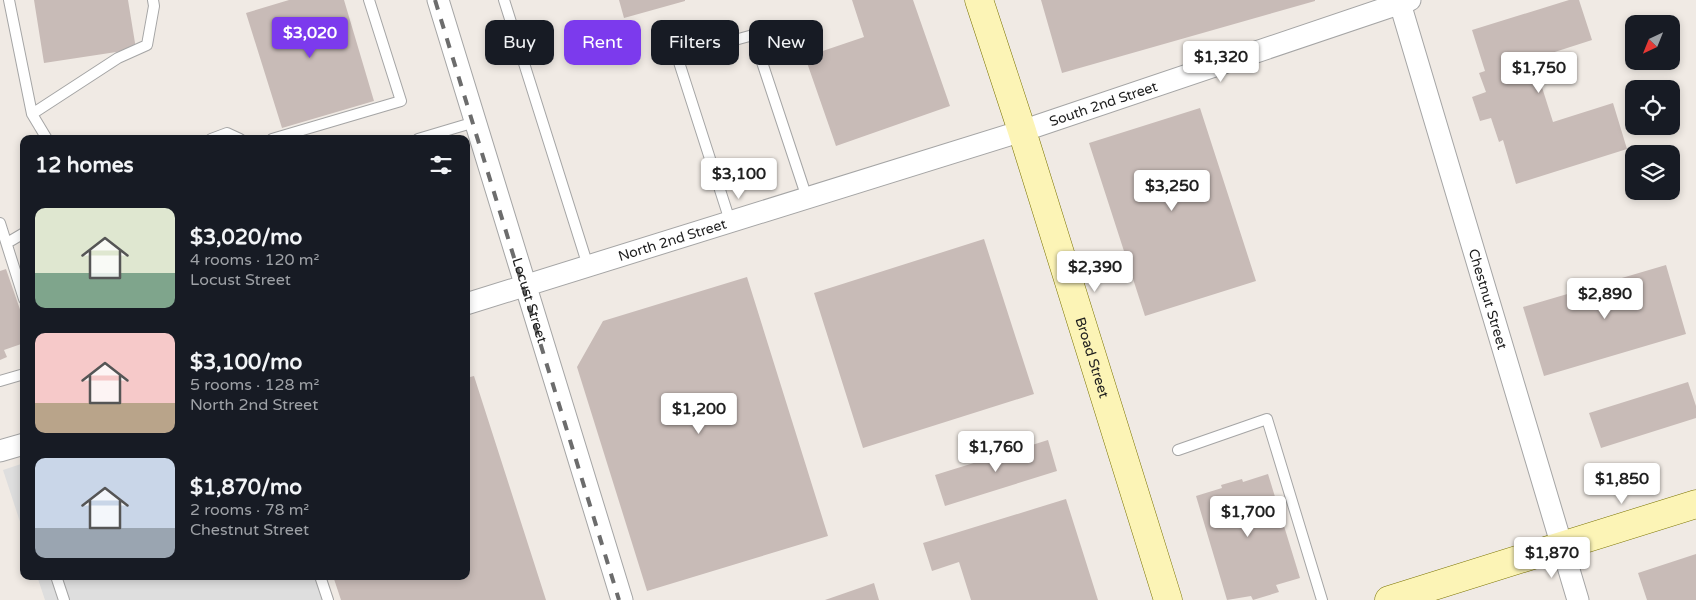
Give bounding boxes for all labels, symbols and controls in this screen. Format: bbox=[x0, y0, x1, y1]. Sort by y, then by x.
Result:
north arrow bbox=[1625, 15, 1680, 70]
map controls bbox=[1625, 15, 1680, 200]
pin: $3,020 bbox=[269, 17, 351, 59]
chip: Buy bbox=[485, 20, 554, 65]
chip: Rent bbox=[564, 20, 641, 65]
chip: Filters bbox=[651, 20, 739, 65]
chip: New bbox=[749, 20, 823, 65]
text: $3,020 bbox=[283, 23, 337, 43]
pin: $1,320 bbox=[1180, 41, 1262, 83]
text: $1,320 bbox=[1194, 47, 1248, 67]
pin: $1,750 bbox=[1498, 52, 1580, 94]
text: $1,750 bbox=[1512, 58, 1566, 78]
street label: South 2nd Street bbox=[1047, 78, 1160, 130]
button: locate bbox=[1625, 80, 1680, 135]
button: layers bbox=[1625, 145, 1680, 200]
icon: filters bbox=[427, 151, 455, 179]
text: 12 homes bbox=[35, 153, 134, 178]
pin: $3,100 bbox=[698, 158, 780, 200]
text: $3,100 bbox=[712, 164, 766, 184]
pin: $3,250 bbox=[1131, 170, 1213, 212]
text: $3,250 bbox=[1145, 176, 1199, 196]
street label: North 2nd Street bbox=[616, 215, 729, 265]
text: $3,020/mo bbox=[190, 225, 302, 250]
icon: home bbox=[75, 228, 135, 288]
street label: Chestnut Street bbox=[1465, 247, 1511, 352]
text: 4 rooms · 120 m² bbox=[190, 250, 319, 270]
pin: $2,390 bbox=[1054, 250, 1136, 293]
street label: Locust Street bbox=[509, 256, 551, 346]
text: $2,390 bbox=[1068, 257, 1122, 277]
text: Locust Street bbox=[190, 270, 291, 290]
pin: $2,890 bbox=[1564, 278, 1646, 320]
text: $2,890 bbox=[1578, 284, 1632, 304]
street label: Broad Street bbox=[1071, 315, 1113, 401]
text: $3,100/mo bbox=[190, 350, 302, 375]
icon: home bbox=[75, 353, 135, 413]
text: 5 rooms · 128 m² bbox=[190, 375, 319, 395]
pin: $1,200 bbox=[658, 392, 740, 435]
text: North 2nd Street bbox=[190, 395, 318, 415]
text: $1,200 bbox=[672, 399, 726, 419]
pin: $1,760 bbox=[955, 430, 1037, 473]
text: $1,760 bbox=[969, 437, 1023, 457]
pin: $1,850 bbox=[1581, 462, 1663, 505]
text: $1,850 bbox=[1595, 469, 1649, 489]
text: $1,870/mo bbox=[190, 475, 302, 500]
icon: home bbox=[75, 478, 135, 538]
pin: $1,700 bbox=[1207, 496, 1289, 538]
text: 2 rooms · 78 m² bbox=[190, 500, 309, 520]
text: $1,700 bbox=[1221, 502, 1275, 522]
text: Chestnut Street bbox=[190, 520, 309, 540]
pin: $1,870 bbox=[1511, 536, 1593, 579]
text: $1,870 bbox=[1525, 543, 1579, 563]

